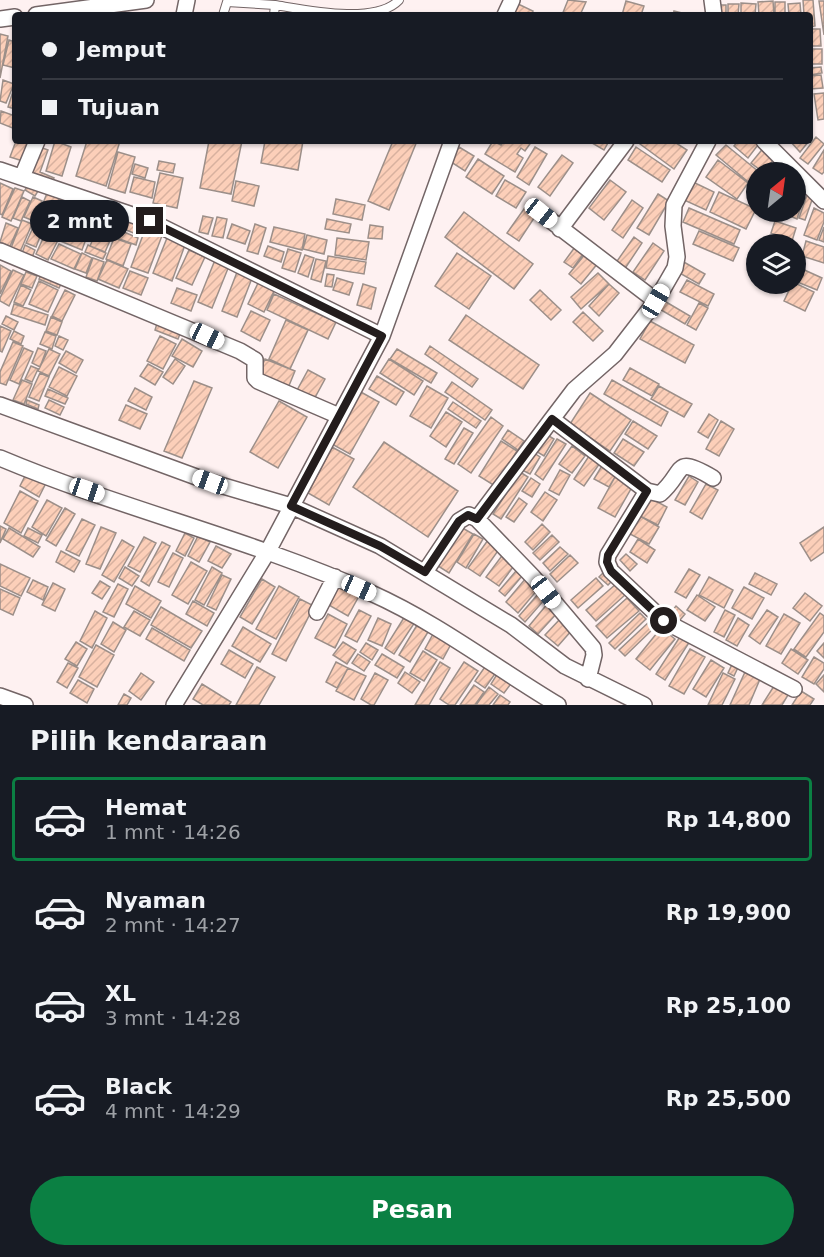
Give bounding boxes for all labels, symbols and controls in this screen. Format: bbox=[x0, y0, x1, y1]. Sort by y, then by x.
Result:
text: Jemput bbox=[78, 37, 166, 62]
text: Tujuan bbox=[78, 95, 160, 120]
north arrow bbox=[746, 162, 806, 222]
map controls bbox=[746, 162, 806, 294]
car bbox=[521, 195, 561, 231]
callout: 2 mnt bbox=[30, 200, 129, 242]
route end bbox=[136, 207, 163, 234]
text: 2 mnt bbox=[47, 209, 112, 233]
button: layers bbox=[746, 234, 806, 294]
car bbox=[639, 281, 673, 321]
car bbox=[187, 320, 227, 352]
car bbox=[190, 467, 230, 497]
car bbox=[67, 476, 107, 504]
car bbox=[339, 572, 379, 604]
car bbox=[528, 572, 564, 612]
route start bbox=[650, 607, 677, 634]
text: Pilih kendaraan bbox=[30, 725, 267, 756]
icon: car bbox=[33, 792, 87, 846]
text: Hemat bbox=[105, 795, 187, 820]
text: Rp 14,800 bbox=[666, 807, 791, 832]
text: 1 mnt · 14:26 bbox=[105, 820, 241, 844]
icon: car bbox=[33, 885, 87, 939]
text: Nyaman bbox=[105, 888, 206, 913]
text: Rp 19,900 bbox=[666, 900, 791, 925]
text: 2 mnt · 14:27 bbox=[105, 913, 241, 937]
icon: car bbox=[33, 978, 87, 1032]
text: XL bbox=[105, 981, 136, 1006]
text: Rp 25,100 bbox=[666, 993, 791, 1018]
text: 3 mnt · 14:28 bbox=[105, 1006, 241, 1030]
icon: car bbox=[33, 1071, 87, 1125]
text: Black bbox=[105, 1074, 172, 1099]
text: Rp 25,500 bbox=[666, 1086, 791, 1111]
text: 4 mnt · 14:29 bbox=[105, 1099, 241, 1123]
button: Pesan bbox=[30, 1176, 794, 1245]

